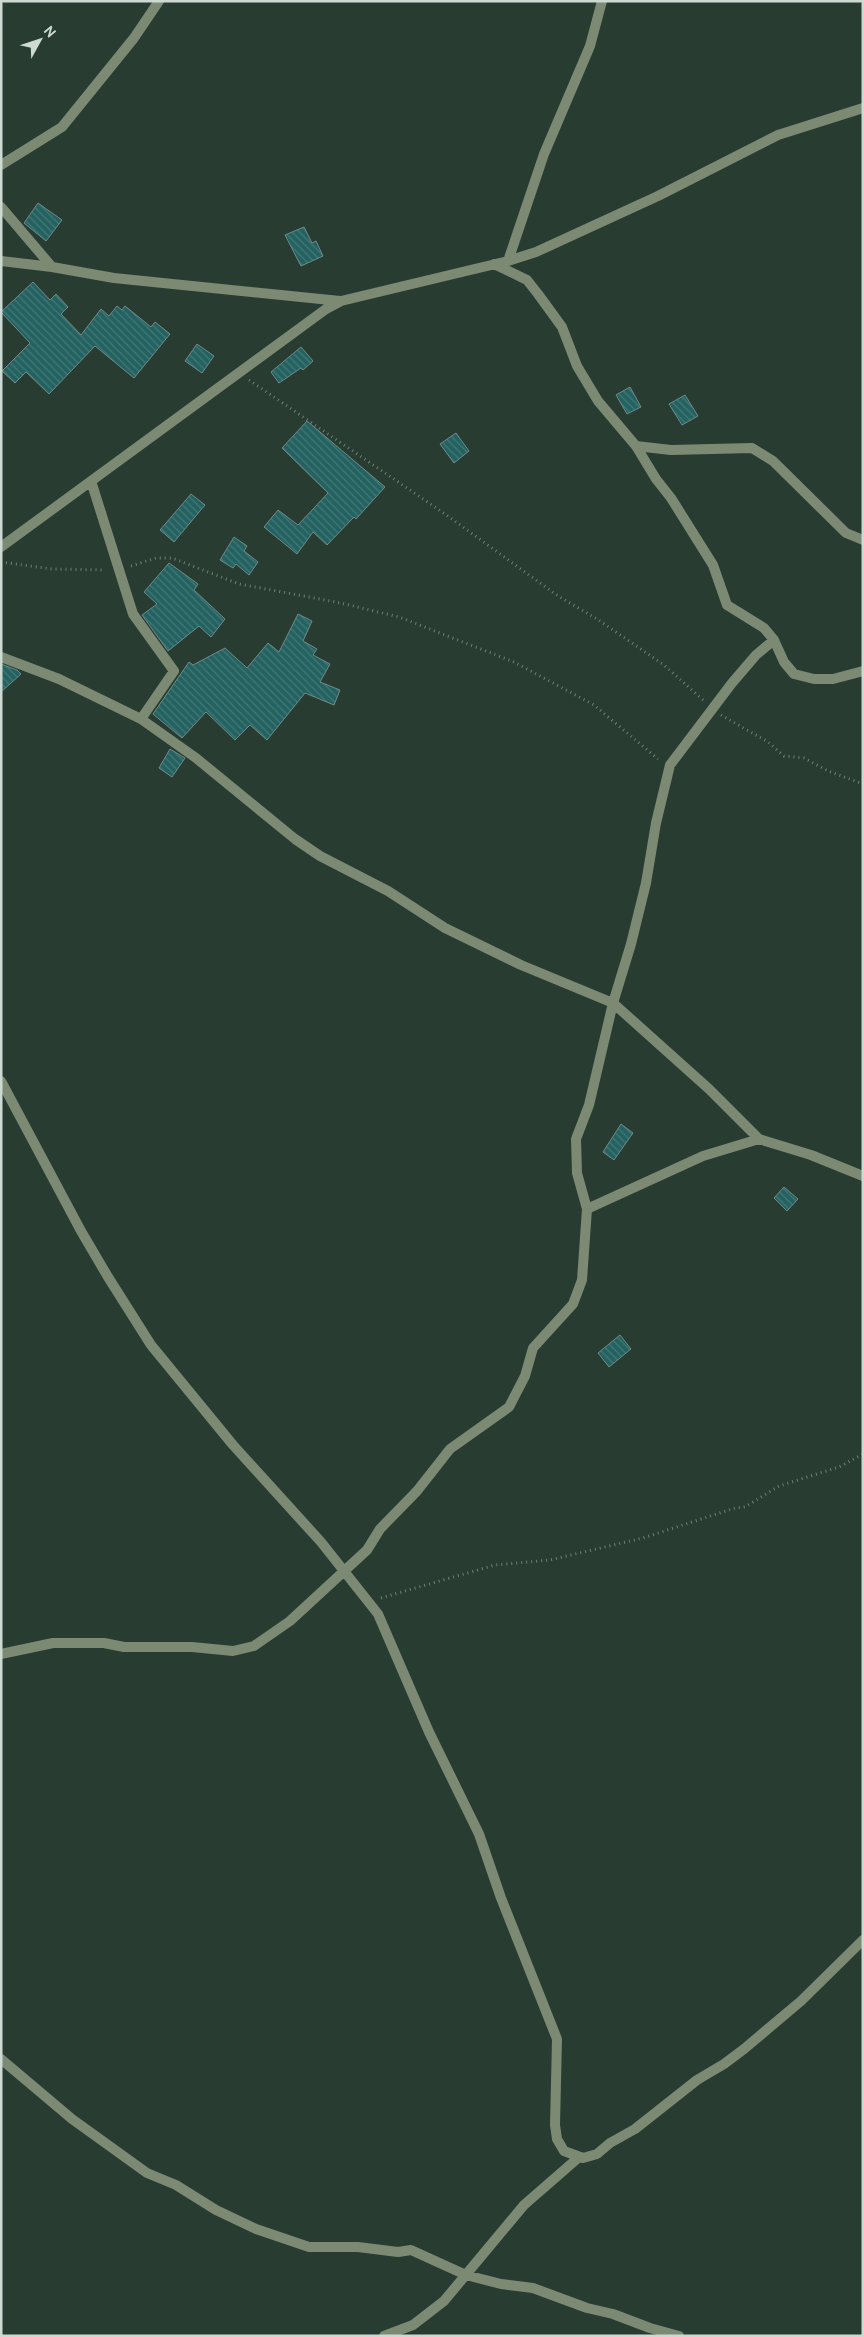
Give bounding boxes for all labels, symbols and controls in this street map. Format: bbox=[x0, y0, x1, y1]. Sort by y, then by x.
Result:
north arrow bbox=[15, 15, 65, 65]
text: N bbox=[40, 22, 60, 41]

